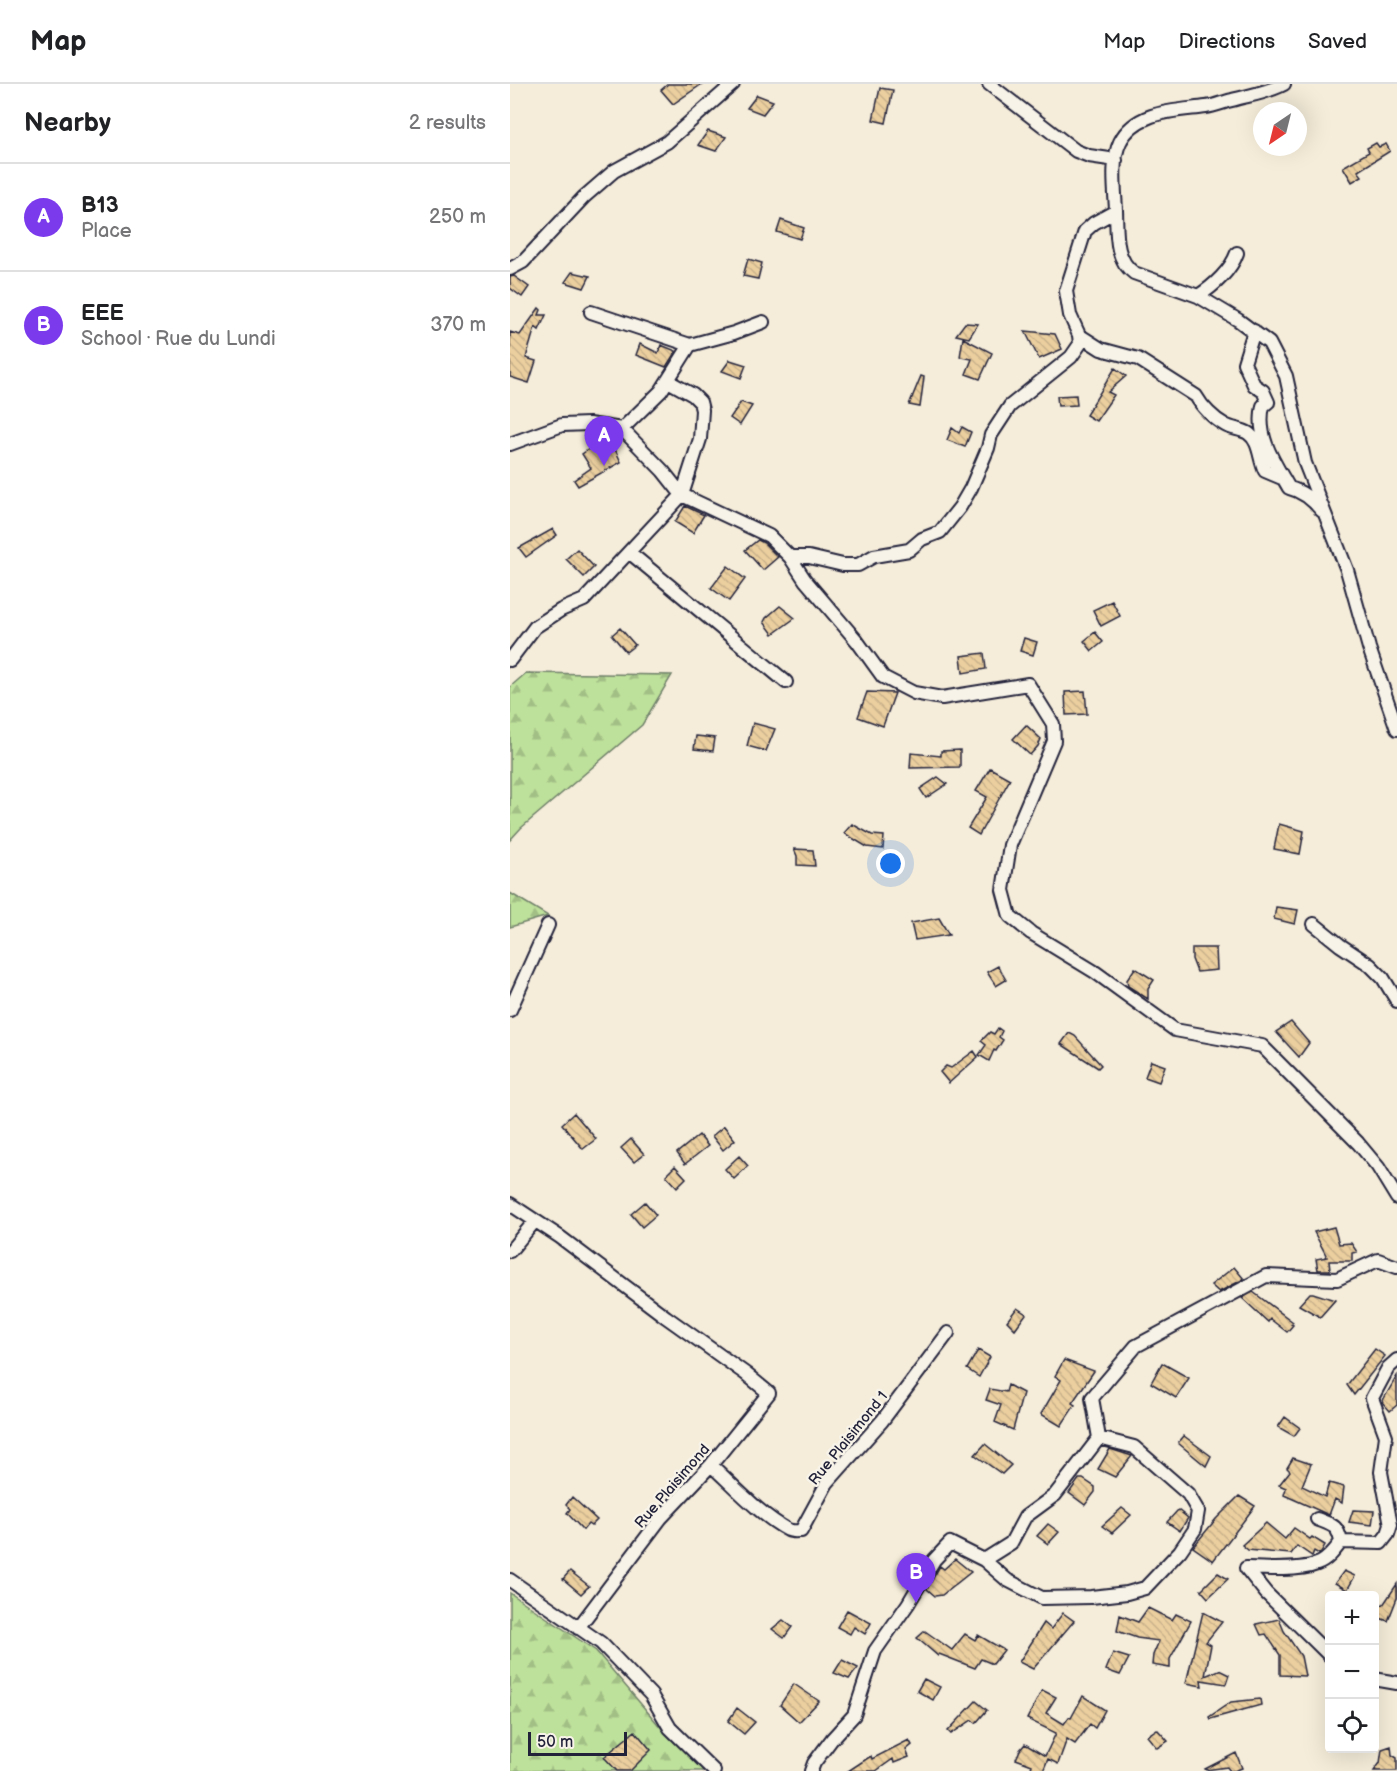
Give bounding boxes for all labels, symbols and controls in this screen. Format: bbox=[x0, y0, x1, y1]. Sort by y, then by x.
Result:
text: Map bbox=[30, 25, 86, 58]
text: Map bbox=[1103, 29, 1146, 54]
text: Directions bbox=[1179, 29, 1275, 54]
text: Saved bbox=[1308, 29, 1367, 54]
north arrow bbox=[1253, 102, 1307, 156]
text: Nearby bbox=[24, 108, 111, 139]
text: 2 results bbox=[409, 111, 486, 135]
text: B13 bbox=[81, 192, 119, 219]
text: A bbox=[37, 205, 50, 229]
text: 250 m bbox=[429, 205, 486, 229]
text: Place bbox=[81, 219, 132, 243]
text: EEE bbox=[81, 300, 124, 327]
text: B bbox=[36, 313, 51, 337]
text: 370 m bbox=[430, 313, 486, 337]
text: School · Rue du Lundi bbox=[81, 327, 276, 351]
pin: A bbox=[584, 416, 623, 466]
your location bbox=[876, 849, 905, 878]
street label: Rue Plaisimond 1 bbox=[805, 1387, 892, 1489]
street label: Rue Plaisimond bbox=[631, 1440, 714, 1532]
pin: B bbox=[896, 1554, 936, 1603]
map controls bbox=[1325, 1591, 1379, 1753]
button: + bbox=[1325, 1591, 1379, 1645]
button: − bbox=[1325, 1645, 1379, 1699]
button: locate bbox=[1325, 1699, 1379, 1753]
scale bar bbox=[528, 1729, 627, 1756]
text: 50 m bbox=[537, 1733, 573, 1752]

